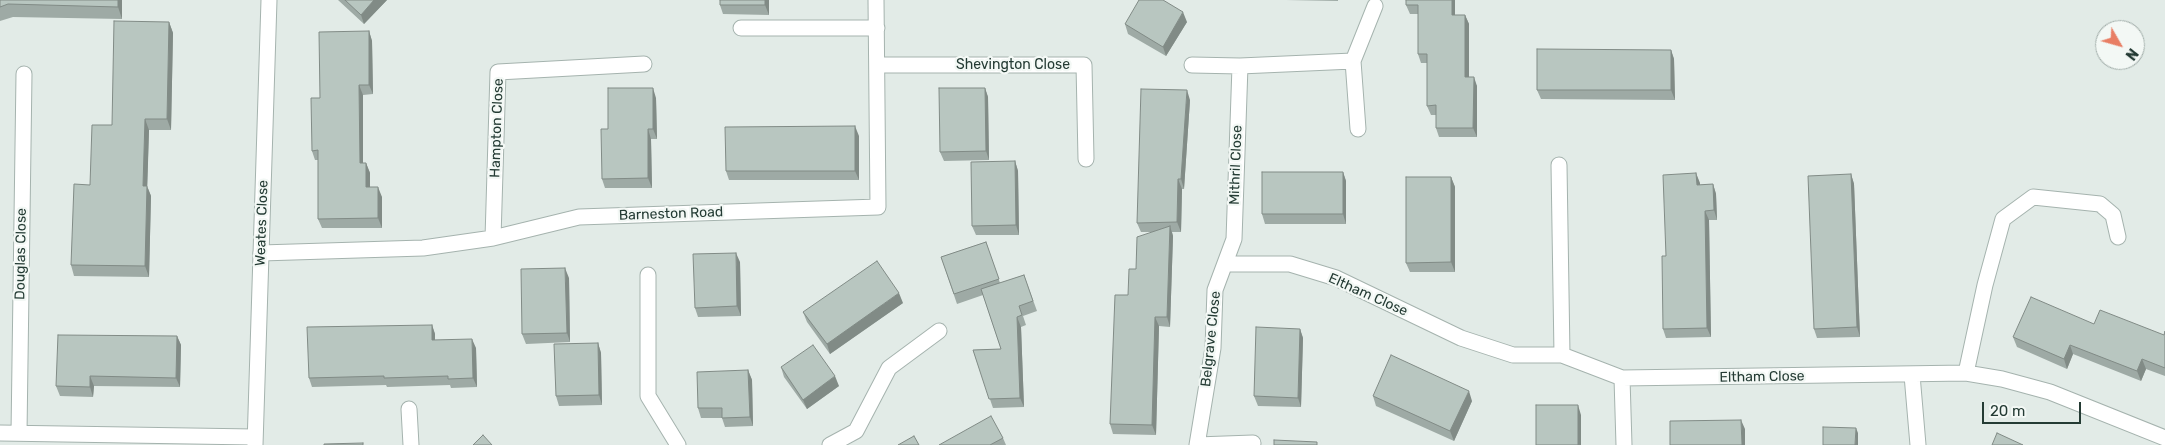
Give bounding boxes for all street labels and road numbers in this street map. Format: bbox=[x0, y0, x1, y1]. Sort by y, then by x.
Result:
street label: Shevington Close bbox=[956, 57, 1070, 73]
street label: Hampton Close bbox=[487, 78, 507, 178]
street label: Mithril Close bbox=[1226, 125, 1246, 205]
street label: Weates Close bbox=[252, 180, 272, 266]
street label: Barneston Road bbox=[619, 204, 723, 224]
street label: Douglas Close bbox=[12, 208, 30, 300]
street label: Eltham Close bbox=[1326, 270, 1410, 320]
street label: Belgrave Close bbox=[1198, 290, 1224, 388]
street label: Eltham Close bbox=[1719, 368, 1805, 386]

